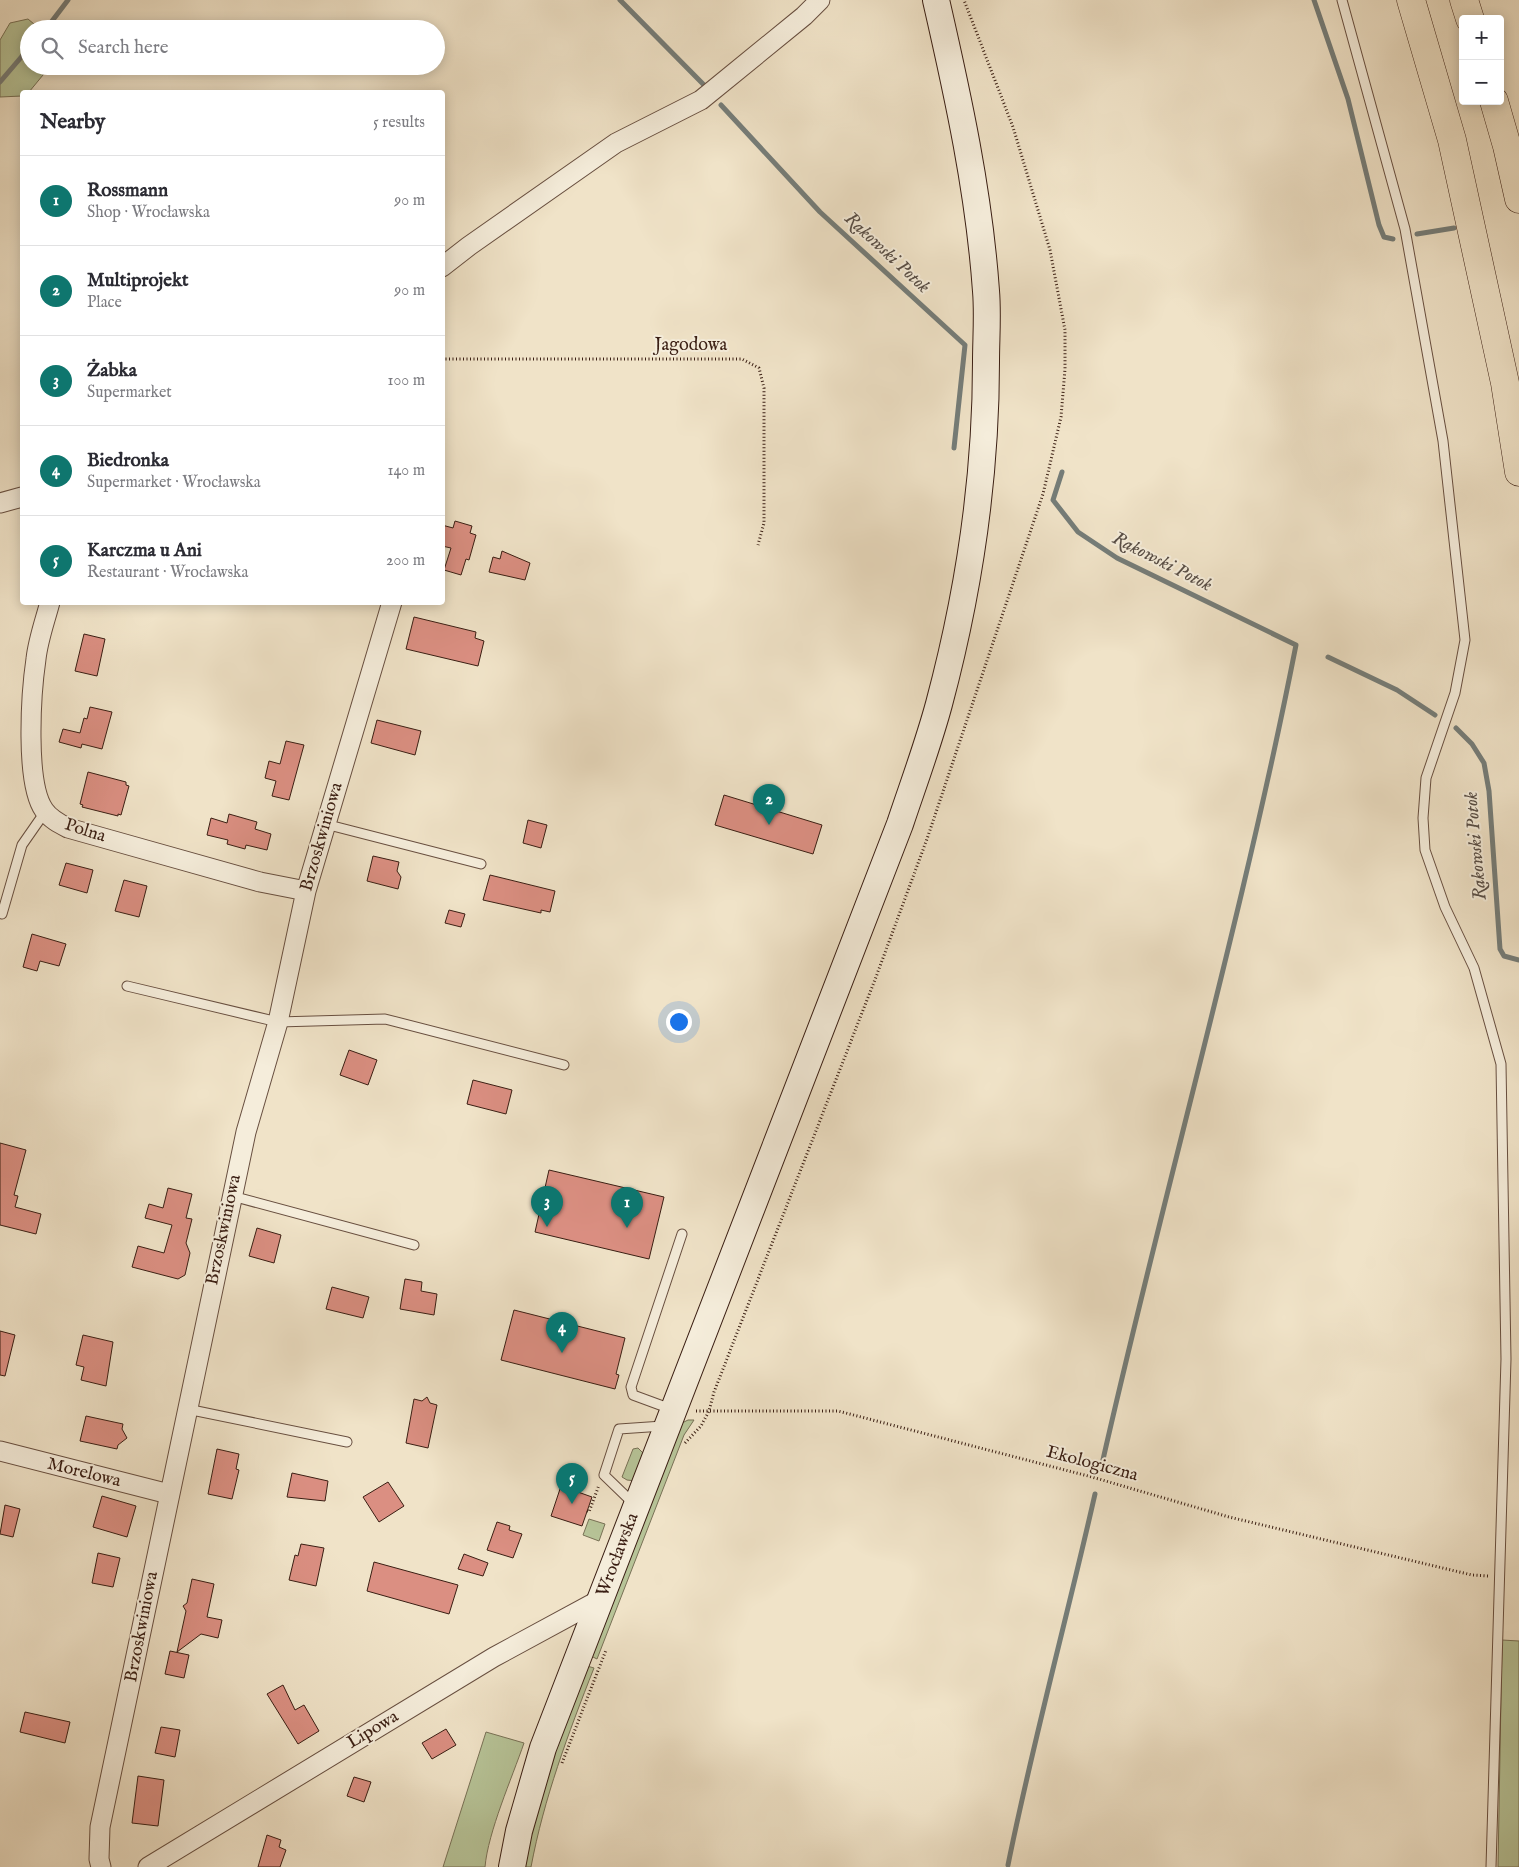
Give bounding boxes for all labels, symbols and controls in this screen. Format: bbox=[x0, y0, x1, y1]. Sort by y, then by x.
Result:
map controls bbox=[1459, 15, 1504, 105]
button: + bbox=[1459, 15, 1504, 60]
search box bbox=[20, 20, 445, 75]
icon: search bbox=[38, 34, 66, 62]
text: Search here bbox=[78, 36, 169, 60]
button: − bbox=[1459, 60, 1504, 105]
text: Nearby bbox=[40, 109, 105, 136]
text: 5 results bbox=[373, 113, 425, 133]
text: Rossmann bbox=[87, 179, 168, 203]
text: 1 bbox=[53, 191, 59, 211]
text: 90 m bbox=[394, 191, 425, 211]
text: Shop · Wrocławska bbox=[87, 203, 210, 223]
water label: Rakowski Potok bbox=[839, 207, 935, 299]
text: Multiprojekt bbox=[87, 269, 189, 293]
text: 2 bbox=[52, 281, 60, 301]
text: 90 m bbox=[394, 281, 425, 301]
text: Place bbox=[87, 293, 122, 313]
street label: Jagodowa bbox=[653, 334, 728, 357]
text: Żabka bbox=[87, 359, 137, 383]
text: 3 bbox=[53, 371, 59, 391]
text: 100 m bbox=[388, 371, 425, 391]
text: Supermarket bbox=[87, 383, 172, 403]
text: Biedronka bbox=[87, 449, 169, 473]
text: 4 bbox=[52, 461, 60, 481]
text: 140 m bbox=[387, 461, 425, 481]
text: Supermarket · Wrocławska bbox=[87, 473, 261, 493]
water label: Rakowski Potok bbox=[1108, 527, 1216, 598]
text: Karczma u Ani bbox=[87, 539, 202, 563]
text: 5 bbox=[53, 551, 59, 571]
text: 200 m bbox=[386, 551, 425, 571]
text: Restaurant · Wrocławska bbox=[87, 563, 249, 583]
street label: Brzoskwiniowa bbox=[295, 780, 349, 894]
pin: 2 bbox=[753, 784, 785, 825]
water label: Rakowski Potok bbox=[1459, 790, 1493, 901]
street label: Polna bbox=[61, 814, 109, 848]
your location bbox=[666, 1009, 692, 1035]
street label: Brzoskwiniowa bbox=[201, 1172, 247, 1287]
pin: 3 bbox=[531, 1186, 563, 1227]
pin: 1 bbox=[611, 1187, 643, 1228]
pin: 4 bbox=[546, 1312, 578, 1353]
street label: Ekologiczna bbox=[1044, 1441, 1141, 1487]
street label: Morelowa bbox=[45, 1453, 123, 1493]
pin: 5 bbox=[556, 1463, 588, 1504]
street label: Wrocławska bbox=[591, 1509, 645, 1600]
street label: Brzoskwiniowa bbox=[120, 1569, 164, 1684]
street label: Lipowa bbox=[343, 1706, 403, 1754]

